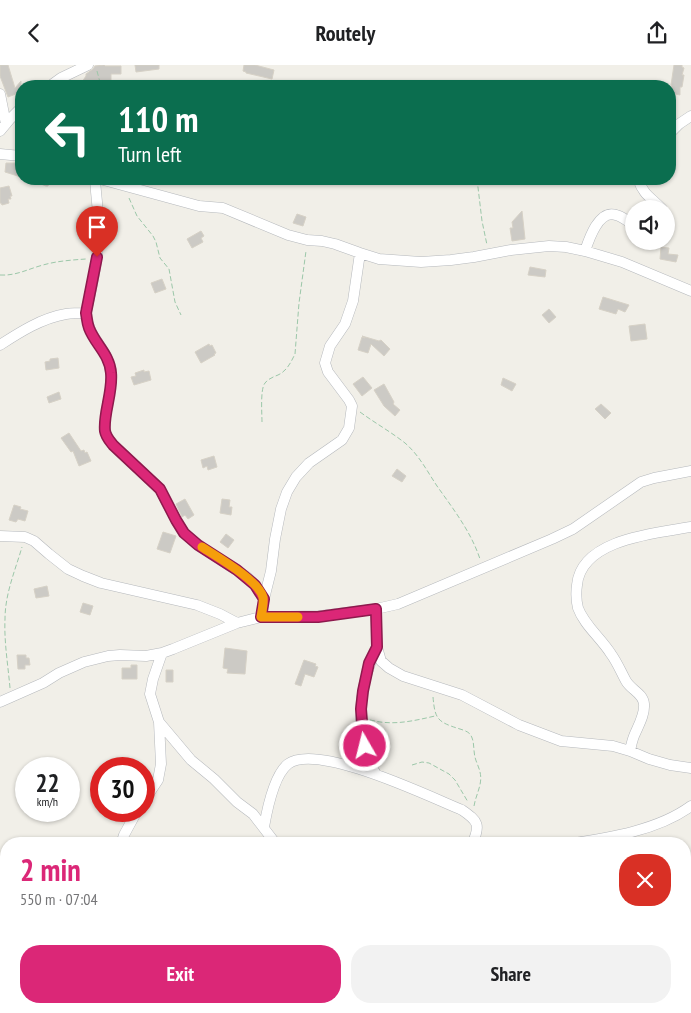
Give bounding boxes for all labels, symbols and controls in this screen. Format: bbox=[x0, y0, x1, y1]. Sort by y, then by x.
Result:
icon: back bbox=[20, 19, 48, 47]
text: Routely bbox=[316, 19, 375, 47]
icon: share bbox=[643, 19, 671, 47]
text: 110 m bbox=[118, 96, 199, 142]
icon: left bbox=[35, 100, 100, 165]
text: Turn left bbox=[118, 140, 182, 168]
map controls bbox=[625, 200, 675, 250]
button: sound bbox=[625, 200, 675, 250]
pin bbox=[76, 206, 118, 257]
icon: arrive bbox=[83, 213, 111, 241]
position arrow bbox=[338, 719, 390, 771]
speed limit sign: 30 bbox=[90, 757, 155, 822]
text: 22 bbox=[36, 767, 59, 799]
text: km/h bbox=[37, 794, 58, 809]
text: 2 min bbox=[20, 850, 81, 889]
button: close bbox=[619, 854, 671, 906]
text: 550 m · 07:04 bbox=[20, 889, 98, 909]
button: Exit bbox=[20, 945, 341, 1003]
button: Share bbox=[351, 945, 671, 1003]

